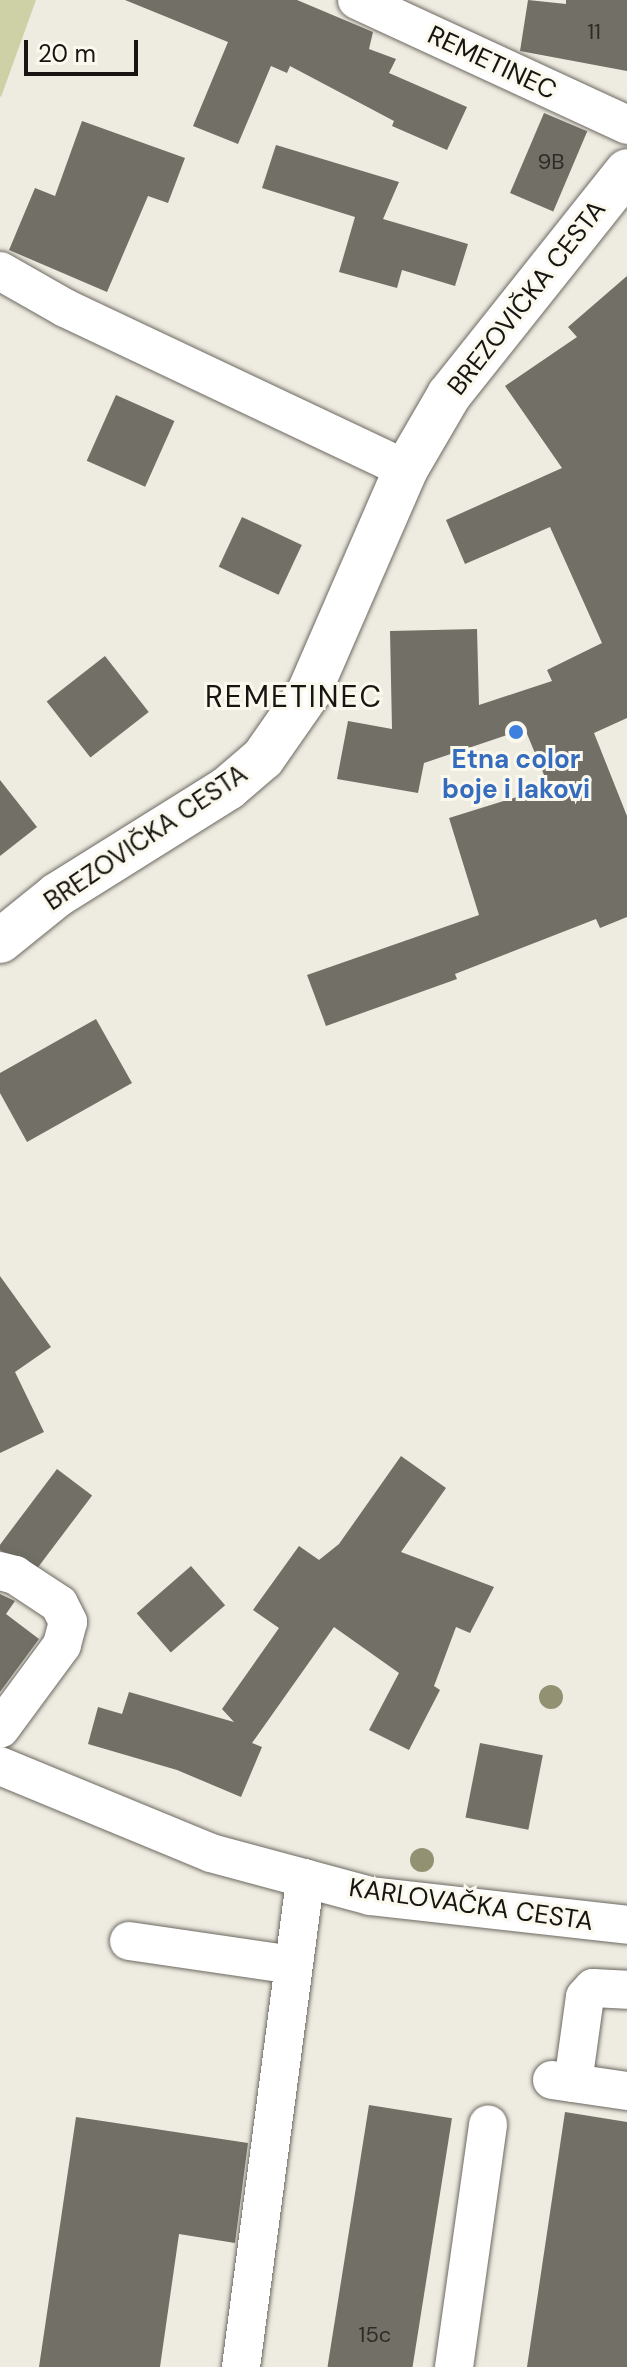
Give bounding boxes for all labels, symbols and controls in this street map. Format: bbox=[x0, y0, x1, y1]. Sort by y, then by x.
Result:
house number: 11 bbox=[587, 19, 601, 45]
street label: REMETINEC bbox=[423, 20, 561, 106]
scale bar bbox=[28, 24, 142, 74]
text: 20 m bbox=[38, 38, 96, 69]
house number: 9B bbox=[537, 149, 565, 175]
street label: BREZOVIČKA CESTA bbox=[441, 195, 613, 401]
district label: REMETINEC bbox=[205, 679, 383, 715]
marker: Etna color boje i lakovi bbox=[507, 723, 525, 741]
place label: Etna color boje i lakovi bbox=[442, 744, 590, 806]
street label: BREZOVIČKA CESTA bbox=[39, 759, 253, 917]
street label: KARLOVAČKA CESTA bbox=[347, 1872, 595, 1938]
house number: 15c bbox=[359, 2322, 391, 2348]

